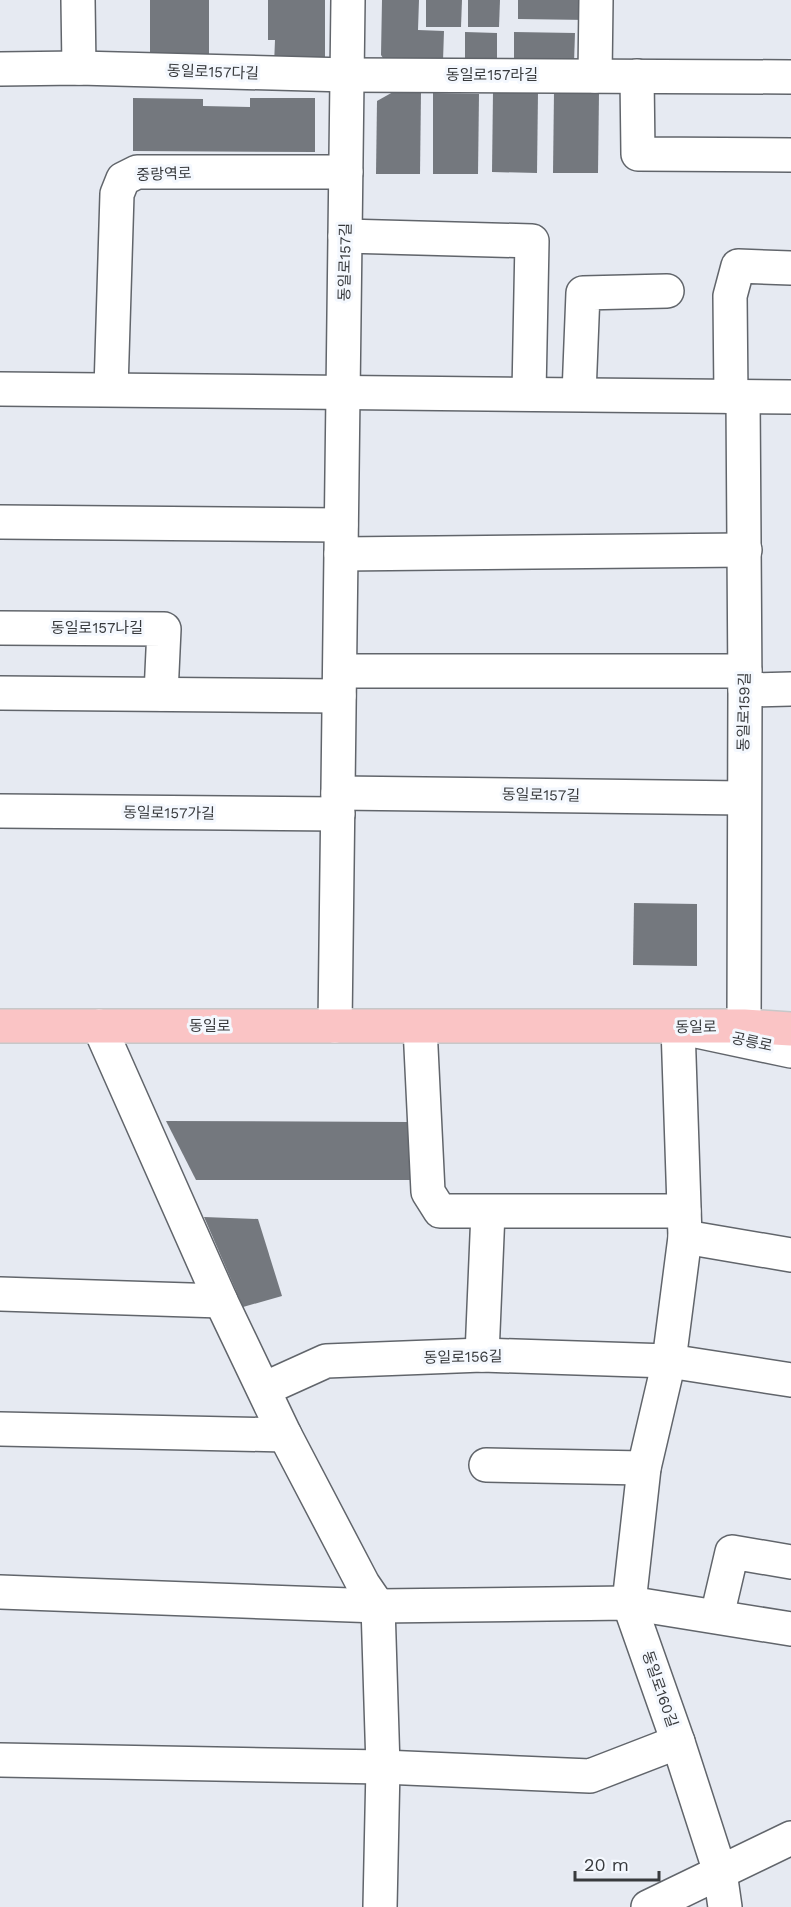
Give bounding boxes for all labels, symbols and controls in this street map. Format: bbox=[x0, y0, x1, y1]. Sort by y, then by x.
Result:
street label: 동일로157다길 bbox=[167, 61, 259, 83]
street label: 동일로157라길 bbox=[446, 66, 538, 84]
street label: 중랑역로 bbox=[136, 164, 192, 184]
street label: 동일로157길 bbox=[335, 223, 355, 301]
street label: 동일로157나길 bbox=[51, 619, 143, 637]
street label: 동일로159길 bbox=[734, 672, 754, 752]
street label: 동일로157길 bbox=[502, 785, 580, 805]
street label: 동일로157가길 bbox=[123, 803, 215, 823]
street label: 동일로 bbox=[189, 1017, 231, 1035]
street label: 동일로 bbox=[675, 1018, 717, 1036]
street label: 공릉로 bbox=[730, 1029, 774, 1055]
street label: 동일로156길 bbox=[423, 1347, 503, 1367]
street label: 동일로160길 bbox=[639, 1648, 681, 1730]
scale bar bbox=[575, 1844, 659, 1882]
text: 20 m bbox=[584, 1854, 629, 1875]

